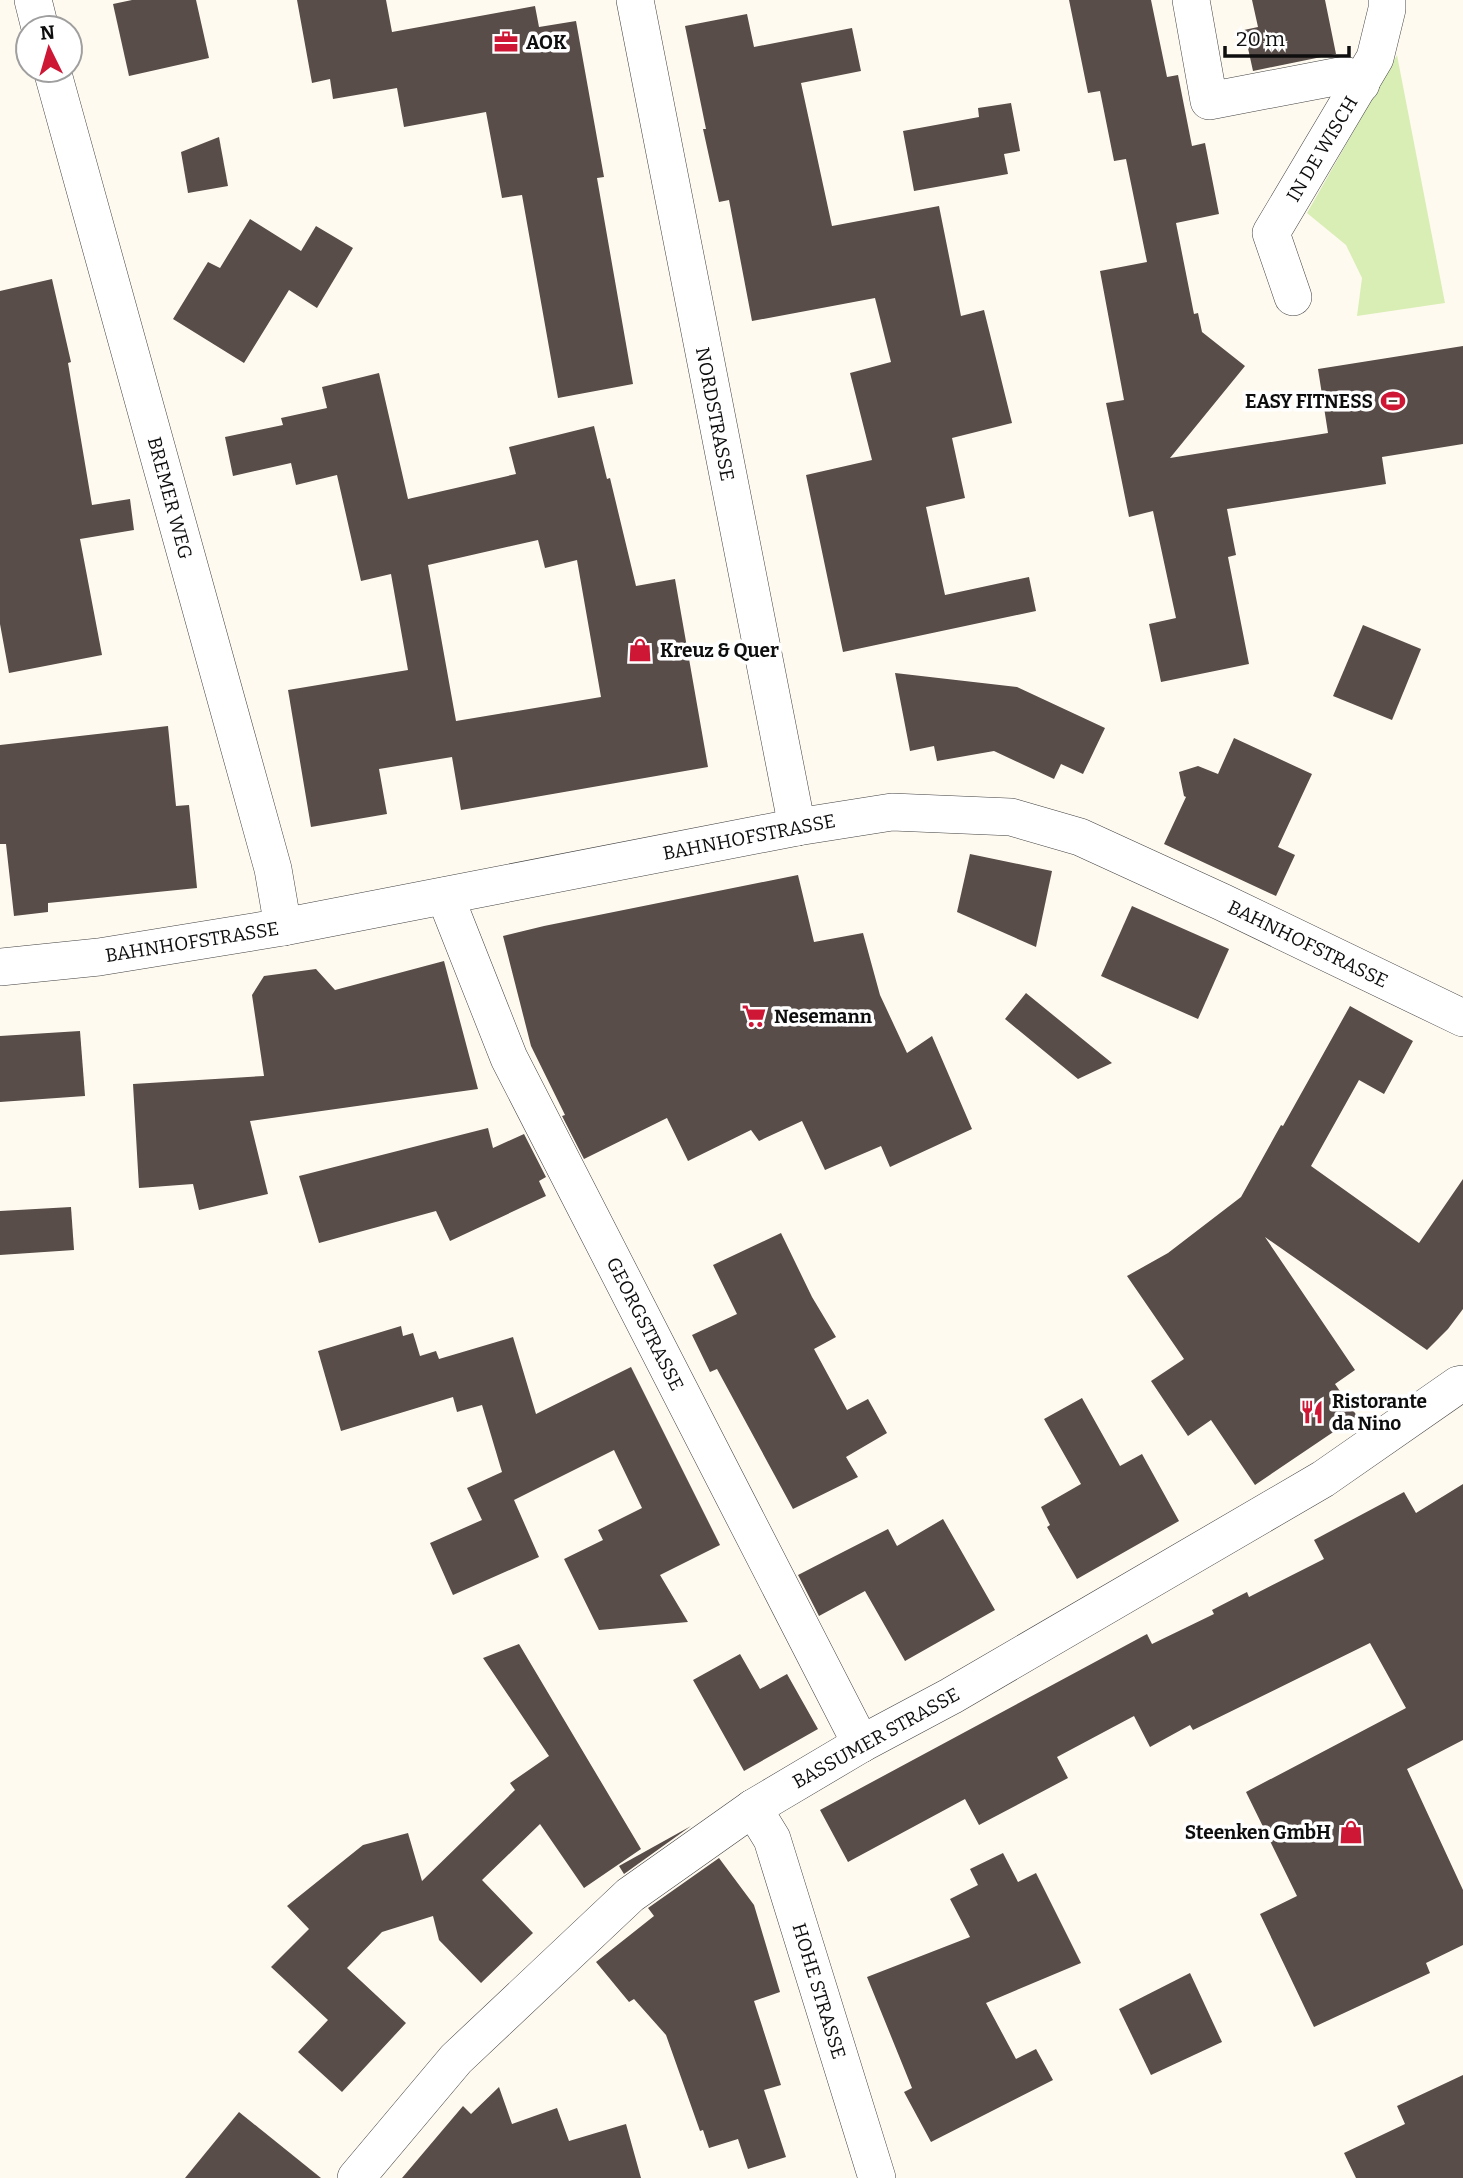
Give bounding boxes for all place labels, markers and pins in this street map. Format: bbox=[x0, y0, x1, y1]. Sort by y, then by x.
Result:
office icon: AOK bbox=[492, 28, 520, 56]
place label: AOK bbox=[526, 31, 567, 54]
sports icon: EASY FITNESS bbox=[1379, 387, 1407, 415]
place label: EASY FITNESS bbox=[1245, 390, 1373, 413]
shop icon: Kreuz & Quer bbox=[626, 636, 654, 664]
place label: Kreuz & Quer bbox=[660, 639, 779, 662]
supermarket icon: Nesemann bbox=[740, 1002, 768, 1030]
place label: Nesemann bbox=[774, 1005, 873, 1028]
place label: Ristorante da Nino bbox=[1332, 1390, 1427, 1435]
restaurant icon: Ristorante da Nino bbox=[1298, 1398, 1326, 1426]
shop icon: Steenken GmbH bbox=[1337, 1818, 1365, 1846]
place label: Steenken GmbH bbox=[1185, 1821, 1331, 1844]

